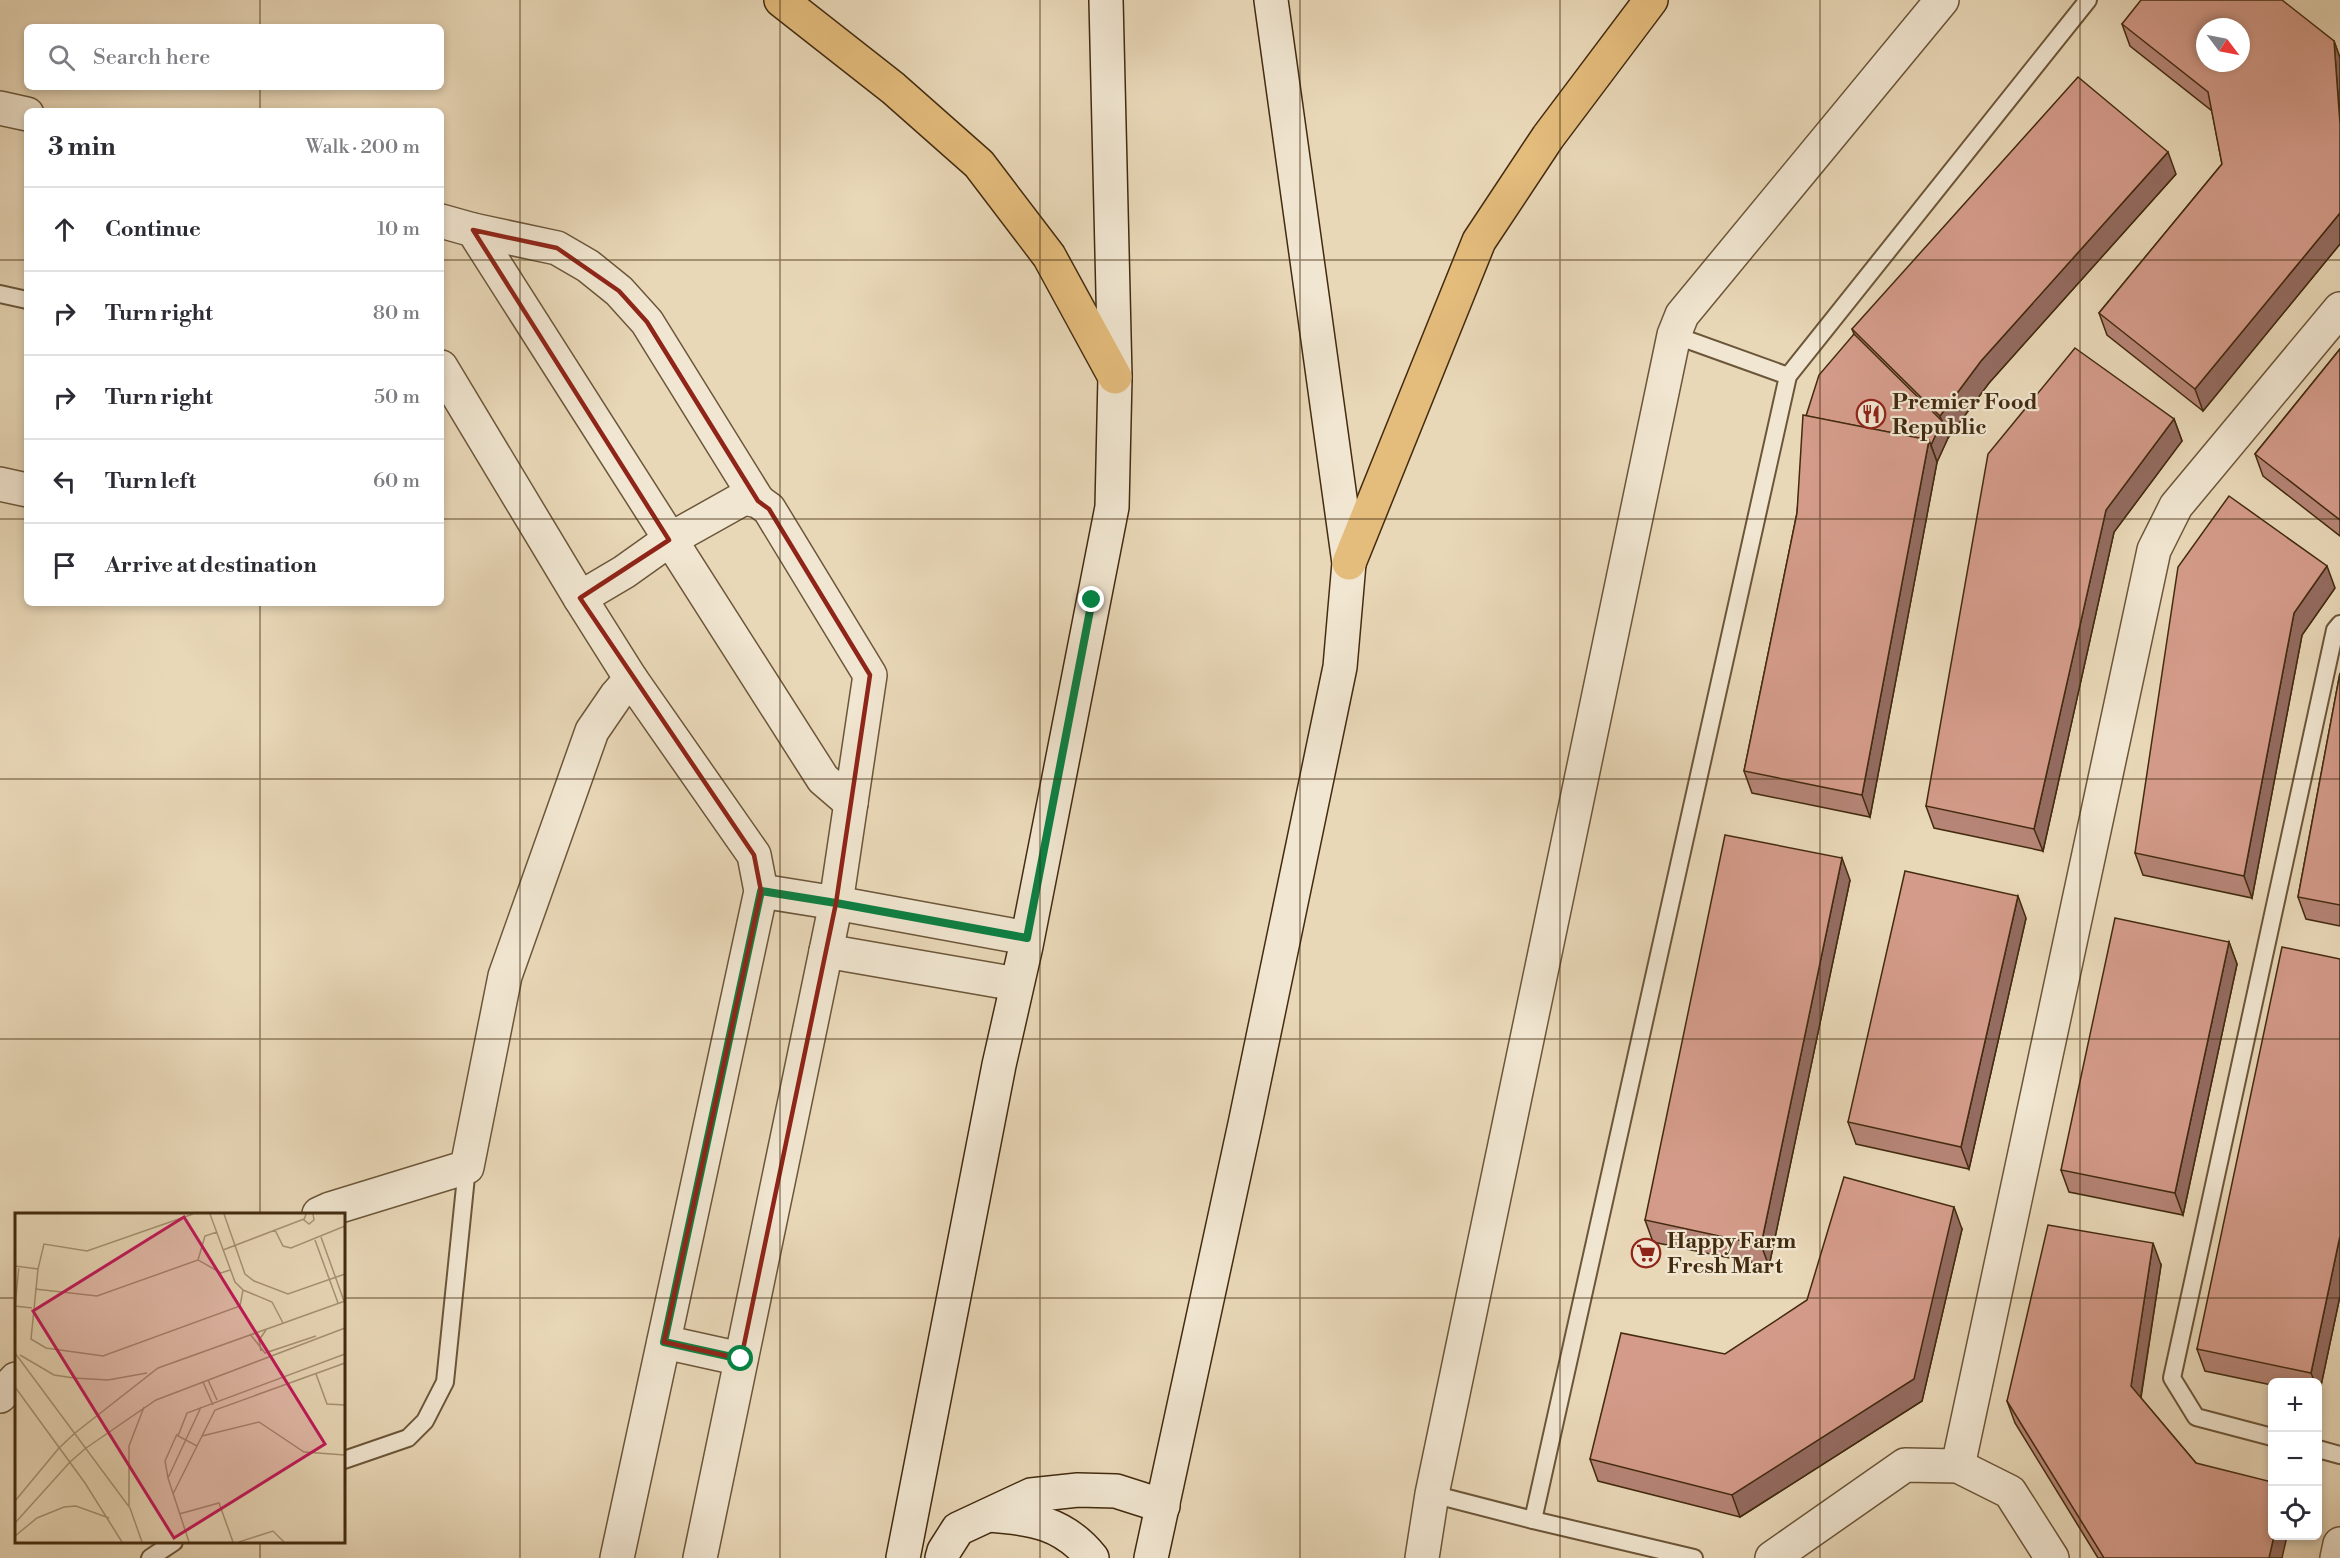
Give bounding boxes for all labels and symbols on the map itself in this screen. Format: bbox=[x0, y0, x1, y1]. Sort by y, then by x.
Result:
north arrow bbox=[2196, 18, 2250, 72]
place label: Premier Food Republic bbox=[1892, 389, 2038, 441]
restaurant icon: Premier Food Republic bbox=[1855, 398, 1887, 430]
route end bbox=[1078, 586, 1104, 612]
inset map bbox=[15, 1213, 345, 1543]
place label: Happy Farm Fresh Mart bbox=[1667, 1228, 1796, 1280]
supermarket icon: Happy Farm Fresh Mart bbox=[1630, 1237, 1662, 1269]
route start bbox=[727, 1345, 753, 1371]

